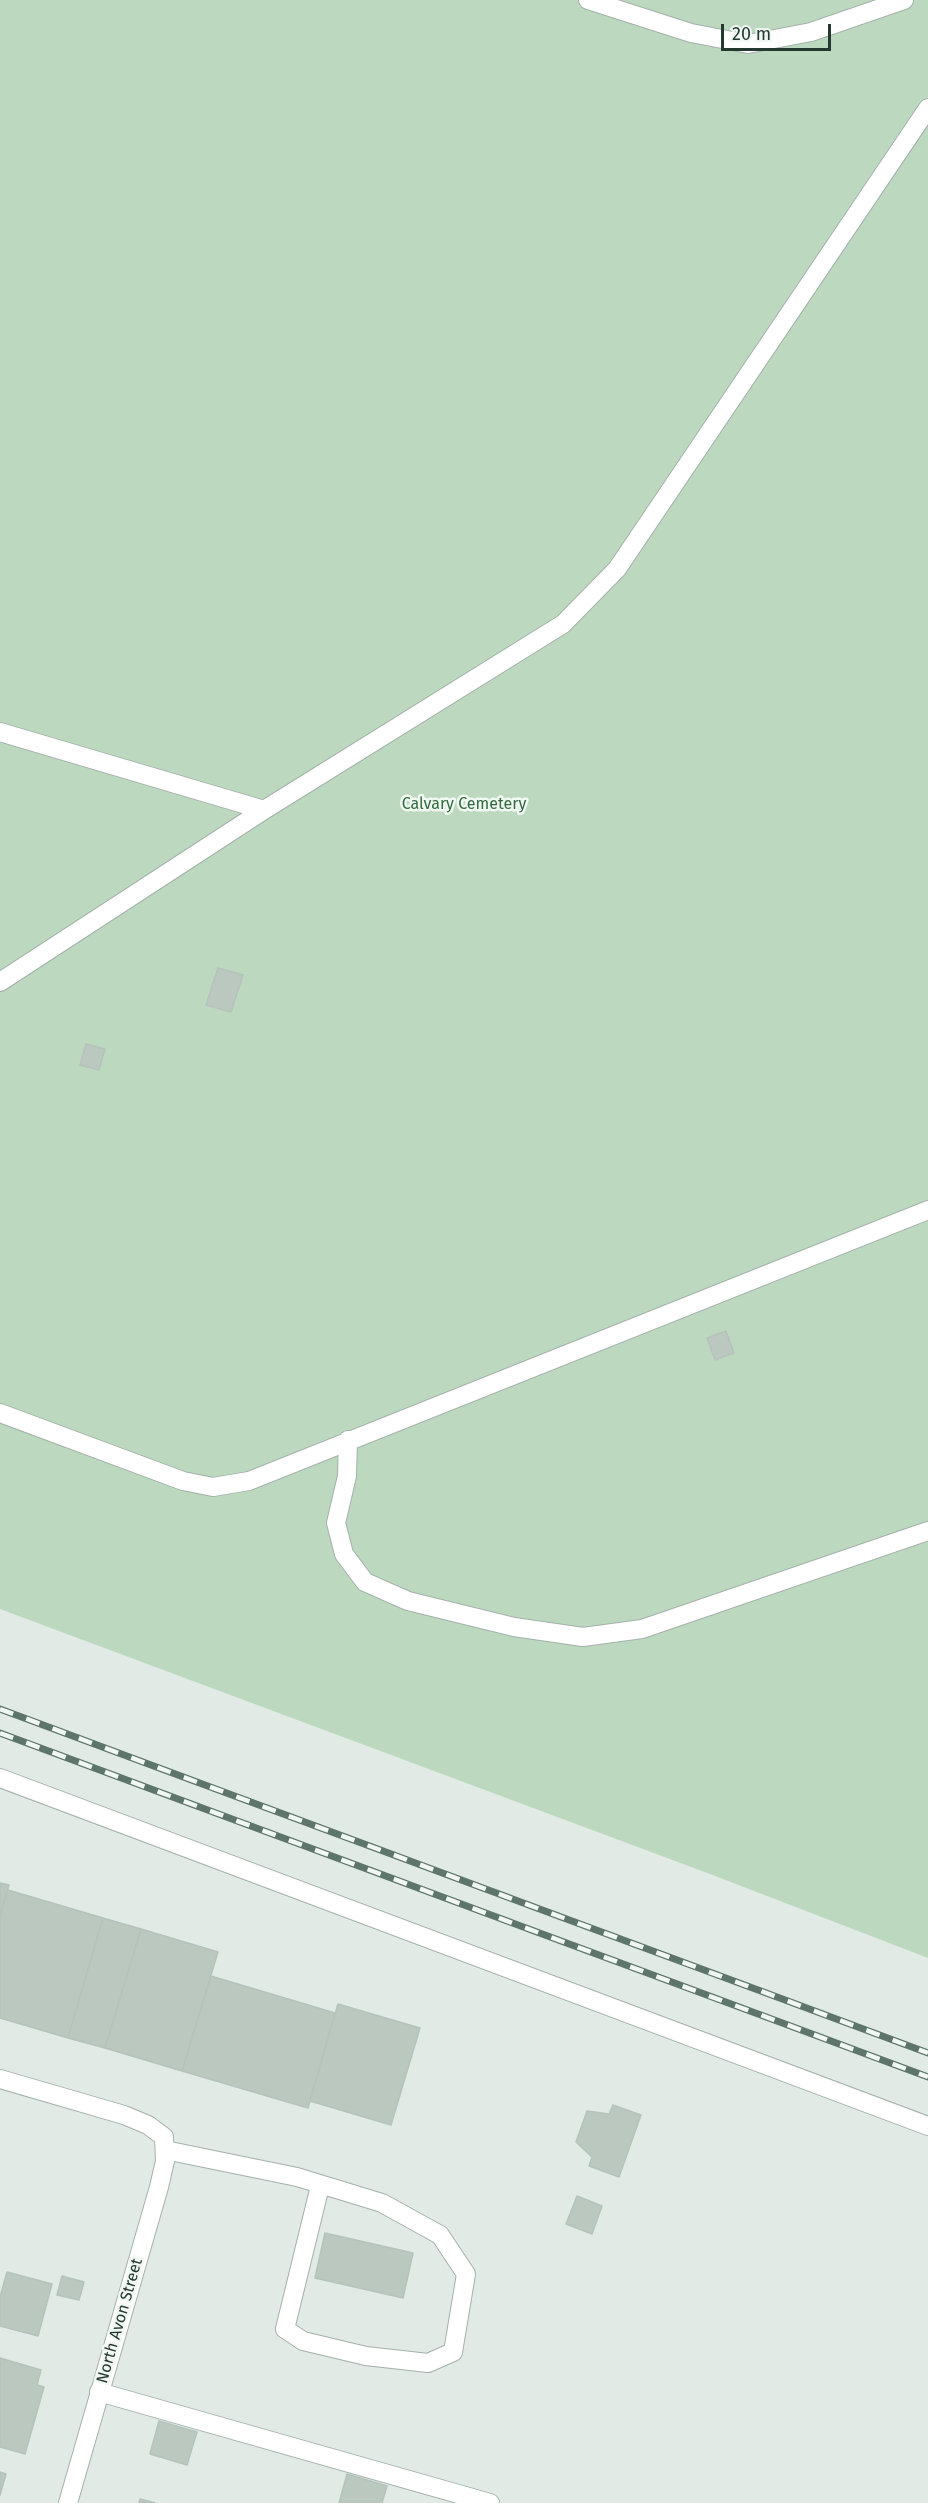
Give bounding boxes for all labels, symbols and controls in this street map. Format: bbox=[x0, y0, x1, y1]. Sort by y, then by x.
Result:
scale bar bbox=[724, 12, 834, 50]
text: 20 m bbox=[732, 23, 771, 45]
park label: Calvary Cemetery bbox=[402, 795, 526, 815]
street label: North Avon Street bbox=[93, 2256, 147, 2386]

